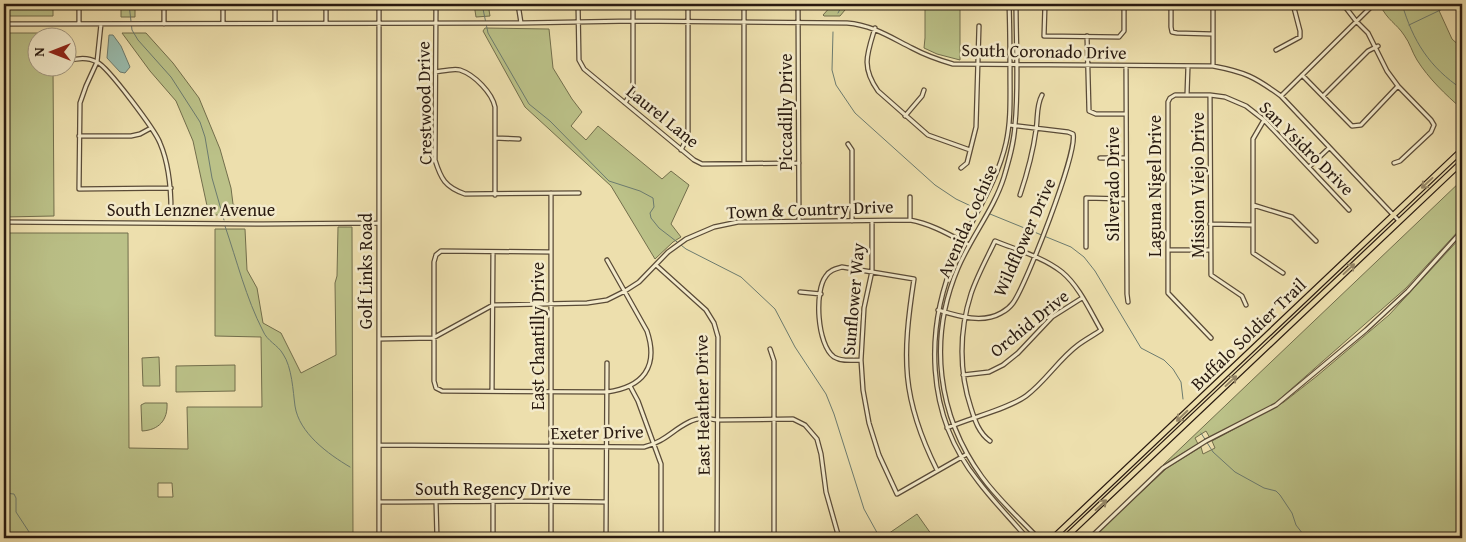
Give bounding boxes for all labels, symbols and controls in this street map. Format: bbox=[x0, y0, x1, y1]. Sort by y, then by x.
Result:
north arrow bbox=[28, 28, 78, 78]
street label: South Coronado Drive bbox=[961, 36, 1127, 66]
street label: Crestwood Drive bbox=[409, 41, 439, 165]
text: N bbox=[29, 47, 49, 57]
street label: Piccadilly Drive bbox=[772, 53, 799, 171]
street label: Laurel Lane bbox=[621, 78, 705, 154]
street label: San Ysidro Drive bbox=[1253, 94, 1361, 202]
street label: Mission Viejo Drive bbox=[1184, 112, 1211, 258]
street label: Laguna Nigel Drive bbox=[1141, 115, 1168, 257]
street label: Silverado Drive bbox=[1099, 127, 1126, 241]
street label: Avenida Cochise bbox=[930, 160, 1004, 282]
street label: Wildflower Drive bbox=[986, 173, 1062, 301]
one-way arrow bbox=[1420, 177, 1433, 189]
street label: Town & Country Drive bbox=[726, 193, 894, 225]
street label: South Lenzner Avenue bbox=[107, 196, 275, 223]
street label: Golf Links Road bbox=[352, 212, 379, 329]
street label: Sunflower Way bbox=[835, 242, 871, 356]
street label: East Chantilly Drive bbox=[524, 262, 551, 410]
one-way arrow bbox=[1343, 263, 1356, 275]
street label: Buffalo Soldier Trail bbox=[1184, 272, 1312, 396]
street label: Orchid Drive bbox=[984, 283, 1074, 363]
street label: East Heather Drive bbox=[687, 334, 717, 476]
one-way arrow bbox=[1225, 375, 1238, 387]
one-way arrow bbox=[1176, 410, 1189, 422]
street label: Exeter Drive bbox=[550, 418, 644, 446]
street label: South Regency Drive bbox=[415, 475, 571, 502]
one-way arrow bbox=[1094, 499, 1107, 511]

